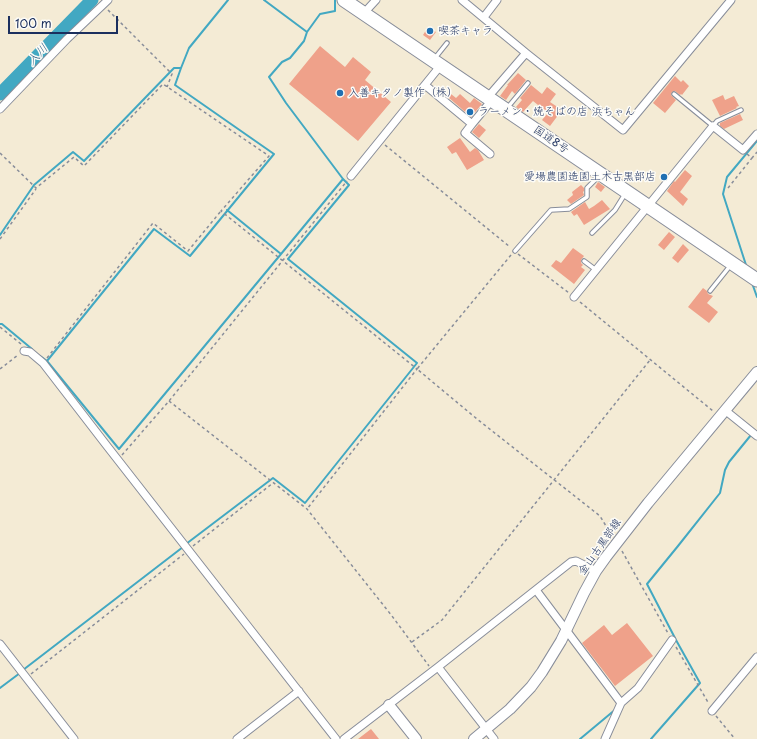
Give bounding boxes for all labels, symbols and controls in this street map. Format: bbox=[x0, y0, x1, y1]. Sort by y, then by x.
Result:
scale bar bbox=[10, 8, 120, 34]
text: 100 m bbox=[15, 14, 52, 32]
place label: 喫茶キャラ bbox=[438, 24, 493, 38]
marker: 喫茶キャラ bbox=[425, 26, 435, 36]
water label: 入川 bbox=[24, 41, 52, 69]
place label: 入善キタノ製作（株） bbox=[348, 86, 458, 100]
marker: 入善キタノ製作（株） bbox=[335, 88, 345, 98]
place label: ラーメン・焼そばの店 浜ちゃん bbox=[478, 105, 636, 119]
marker: ラーメン・焼そばの店 浜ちゃん bbox=[465, 107, 475, 117]
street label: 国道8号 bbox=[531, 123, 571, 157]
place label: 愛場農園造園土木古黒部店 bbox=[524, 170, 656, 184]
marker: 愛場農園造園土木古黒部店 bbox=[659, 172, 669, 182]
street label: 金山古黒部線 bbox=[576, 516, 624, 578]

